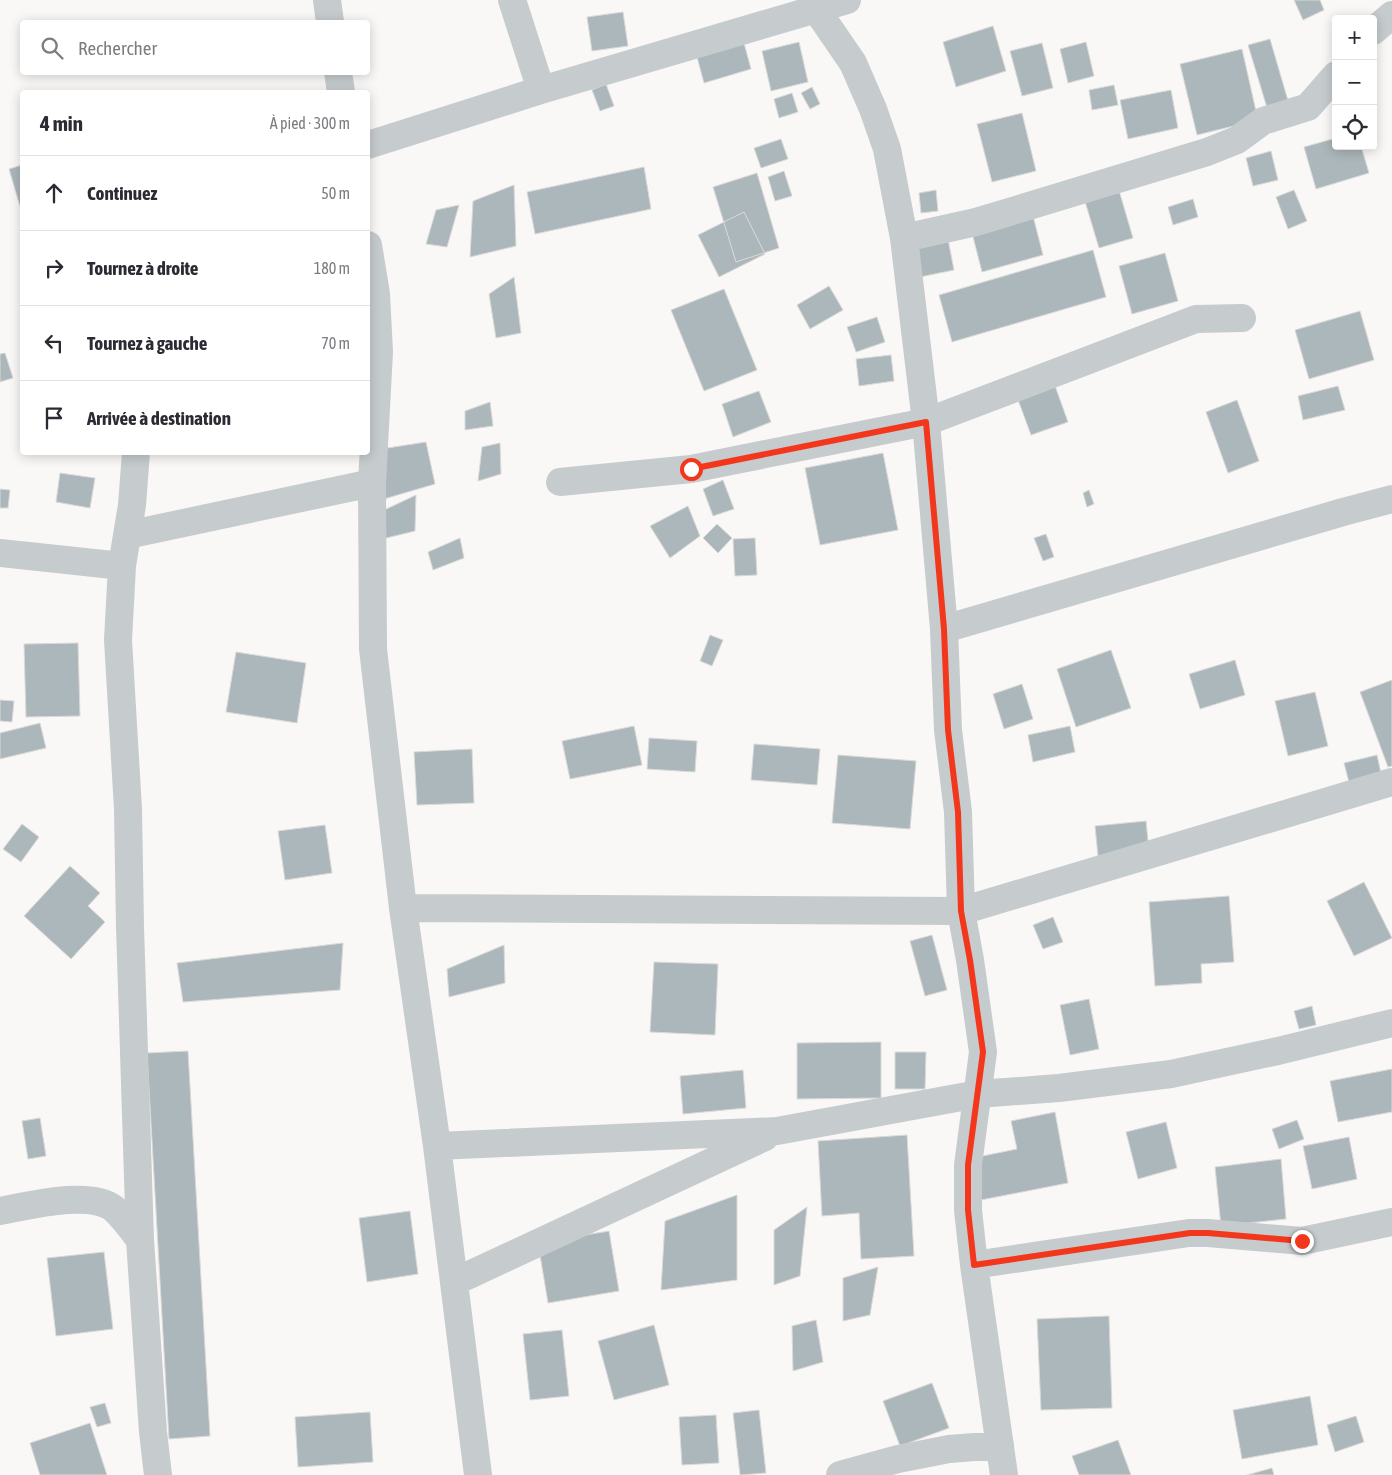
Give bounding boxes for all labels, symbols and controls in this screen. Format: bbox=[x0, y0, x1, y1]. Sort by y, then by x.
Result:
map controls bbox=[1332, 15, 1377, 150]
button: + bbox=[1332, 15, 1377, 60]
search box bbox=[20, 20, 370, 75]
icon: search bbox=[38, 34, 66, 62]
text: Rechercher bbox=[78, 37, 157, 59]
button: − bbox=[1332, 60, 1377, 105]
button: locate bbox=[1332, 105, 1377, 150]
text: 4 min bbox=[40, 111, 83, 135]
text: À pied · 300 m bbox=[270, 114, 350, 132]
icon: ahead bbox=[40, 179, 68, 207]
text: Continuez bbox=[87, 182, 157, 204]
text: 50 m bbox=[321, 184, 350, 202]
icon: right bbox=[40, 254, 68, 282]
text: Tournez à droite bbox=[87, 257, 198, 279]
text: 180 m bbox=[314, 259, 350, 277]
icon: left bbox=[40, 329, 68, 357]
text: Tournez à gauche bbox=[87, 332, 207, 354]
text: 70 m bbox=[321, 334, 350, 352]
icon: arrive bbox=[40, 404, 68, 432]
text: Arrivée à destination bbox=[87, 407, 231, 429]
route start bbox=[680, 458, 703, 481]
route end bbox=[1291, 1230, 1314, 1253]

